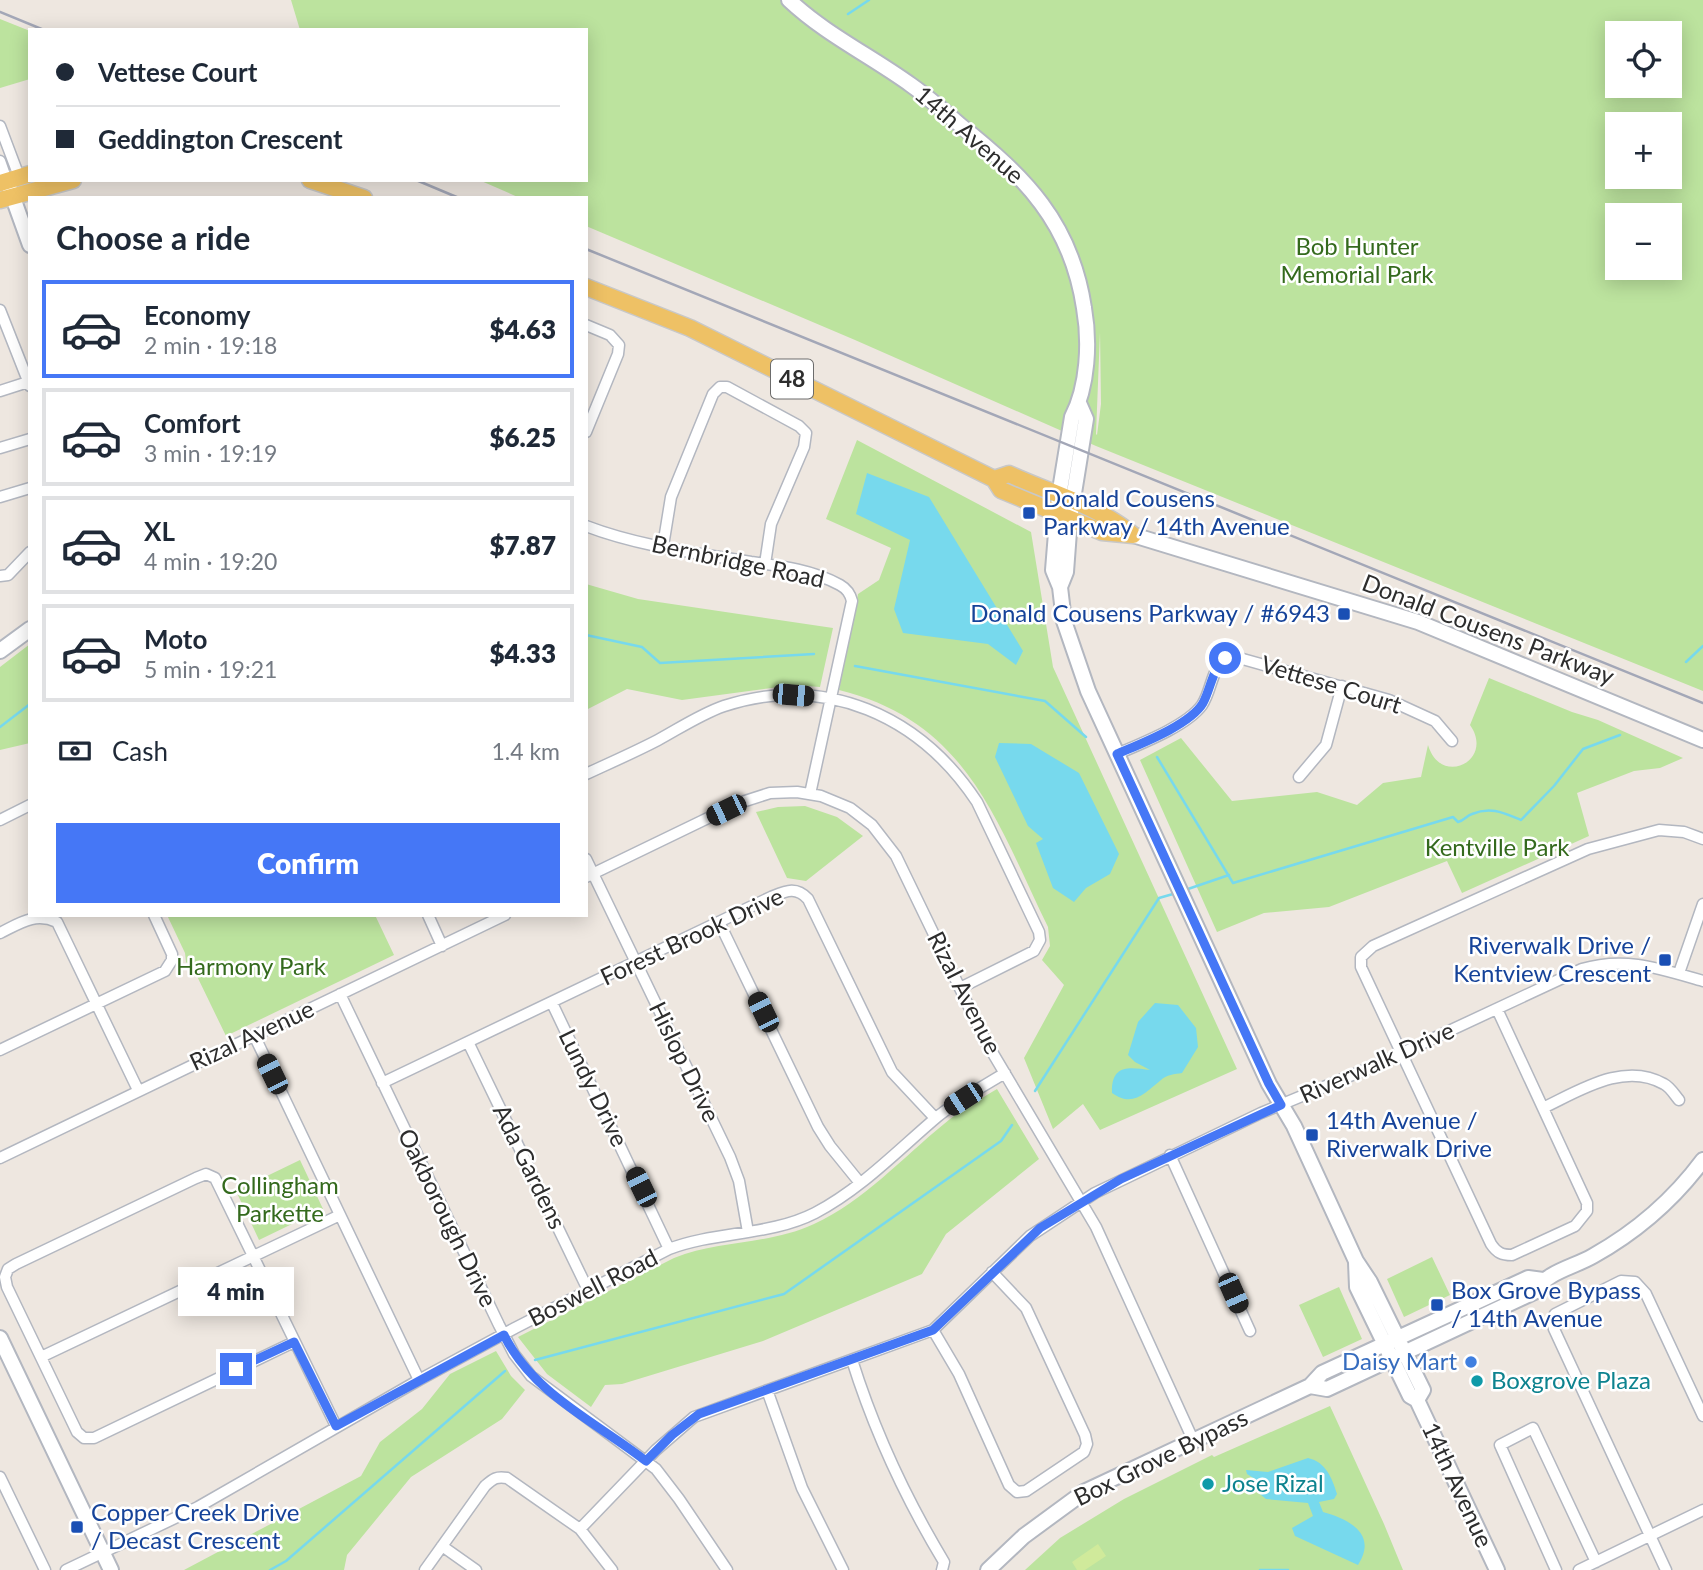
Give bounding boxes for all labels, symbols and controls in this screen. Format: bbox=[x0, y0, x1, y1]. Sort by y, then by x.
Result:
map controls bbox=[1605, 21, 1682, 280]
button: locate bbox=[1605, 21, 1682, 98]
text: Vettese Court bbox=[98, 56, 257, 88]
street label: 14th Avenue bbox=[910, 79, 1030, 189]
button: + bbox=[1605, 112, 1682, 189]
text: Geddington Crescent bbox=[98, 123, 343, 155]
button: − bbox=[1605, 203, 1682, 280]
text: Choose a ride bbox=[56, 218, 250, 257]
park label: Bob Hunter Memorial Park bbox=[1280, 231, 1434, 288]
icon: car bbox=[60, 298, 123, 361]
text: Economy bbox=[144, 299, 250, 331]
text: $4.63 bbox=[489, 313, 556, 345]
text: 2 min · 19:18 bbox=[144, 331, 277, 359]
road number: 48 bbox=[771, 360, 813, 398]
icon: car bbox=[60, 406, 123, 469]
text: Comfort bbox=[144, 407, 241, 439]
text: $6.25 bbox=[489, 421, 556, 453]
text: 3 min · 19:19 bbox=[144, 439, 277, 467]
place label: Donald Cousens Parkway / 14th Avenue bbox=[1043, 483, 1290, 540]
marker: Donald Cousens Parkway / 14th Avenue bbox=[1021, 505, 1037, 521]
icon: car bbox=[60, 514, 123, 577]
text: XL bbox=[144, 515, 175, 547]
street label: Bernbridge Road bbox=[649, 528, 827, 593]
text: $7.87 bbox=[489, 529, 556, 561]
text: 4 min · 19:20 bbox=[144, 547, 277, 575]
street label: Donald Cousens Parkway bbox=[1358, 567, 1619, 690]
place label: Donald Cousens Parkway / #6943 bbox=[970, 598, 1330, 627]
marker: Donald Cousens Parkway / #6943 bbox=[1336, 606, 1352, 622]
icon: car bbox=[60, 622, 123, 685]
text: Moto bbox=[144, 623, 207, 655]
text: $4.33 bbox=[489, 637, 556, 669]
route start bbox=[1209, 642, 1241, 674]
street label: Vettese Court bbox=[1258, 648, 1406, 719]
text: 5 min · 19:21 bbox=[144, 655, 277, 683]
car bbox=[772, 683, 815, 707]
icon: cash bbox=[56, 732, 94, 770]
text: Cash bbox=[112, 735, 168, 767]
text: 1.4 km bbox=[491, 737, 560, 765]
car bbox=[703, 791, 750, 829]
button: Confirm bbox=[56, 823, 560, 903]
park label: Kentville Park bbox=[1425, 832, 1570, 861]
street label: Forest Brook Drive bbox=[595, 881, 787, 991]
street label: Rizal Avenue bbox=[922, 926, 1009, 1059]
place label: Riverwalk Drive / Kentview Crescent bbox=[1453, 930, 1651, 987]
park label: Harmony Park bbox=[176, 951, 327, 980]
marker: Riverwalk Drive / Kentview Crescent bbox=[1657, 952, 1673, 968]
car bbox=[745, 989, 782, 1035]
street label: Rizal Avenue bbox=[185, 993, 318, 1076]
street label: Hislop Drive bbox=[644, 996, 727, 1126]
street label: Riverwalk Drive bbox=[1295, 1015, 1458, 1109]
street label: Lundy Drive bbox=[553, 1024, 635, 1151]
car bbox=[254, 1051, 291, 1097]
car bbox=[940, 1079, 987, 1119]
street label: Ada Gardens bbox=[488, 1099, 573, 1233]
place label: 14th Avenue / Riverwalk Drive bbox=[1326, 1105, 1492, 1162]
street label: Oakborough Drive bbox=[393, 1124, 504, 1311]
marker: 14th Avenue / Riverwalk Drive bbox=[1304, 1127, 1320, 1143]
car bbox=[623, 1164, 660, 1210]
park label: Collingham Parkette bbox=[221, 1170, 339, 1227]
street label: Boswell Road bbox=[523, 1242, 662, 1332]
callout: 4 min bbox=[178, 1268, 294, 1316]
car bbox=[1215, 1270, 1252, 1316]
place label: Box Grove Bypass / 14th Avenue bbox=[1451, 1275, 1641, 1332]
text: 4 min bbox=[207, 1277, 265, 1305]
marker: Box Grove Bypass / 14th Avenue bbox=[1429, 1297, 1445, 1313]
place label: Daisy Mart bbox=[1342, 1346, 1457, 1375]
route end bbox=[220, 1353, 252, 1385]
marker: Daisy Mart bbox=[1463, 1354, 1479, 1370]
place label: Boxgrove Plaza bbox=[1491, 1365, 1651, 1394]
marker: Boxgrove Plaza bbox=[1469, 1373, 1485, 1389]
street label: Box Grove Bypass bbox=[1069, 1402, 1252, 1511]
street label: 14th Avenue bbox=[1417, 1417, 1500, 1552]
place label: Jose Rizal bbox=[1222, 1468, 1324, 1497]
marker: Jose Rizal bbox=[1200, 1476, 1216, 1492]
place label: Copper Creek Drive / Decast Crescent bbox=[91, 1497, 299, 1554]
marker: Copper Creek Drive / Decast Crescent bbox=[69, 1519, 85, 1535]

